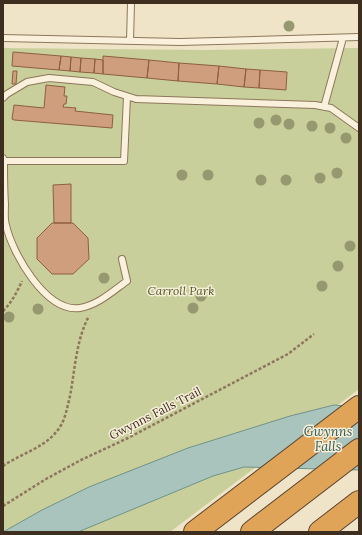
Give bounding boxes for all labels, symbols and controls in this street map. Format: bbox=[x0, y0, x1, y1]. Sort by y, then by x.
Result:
park label: Carroll Park bbox=[148, 283, 214, 298]
street label: Gwynns Falls Trail bbox=[106, 383, 204, 443]
water label: Gwynns Falls bbox=[304, 423, 352, 455]

